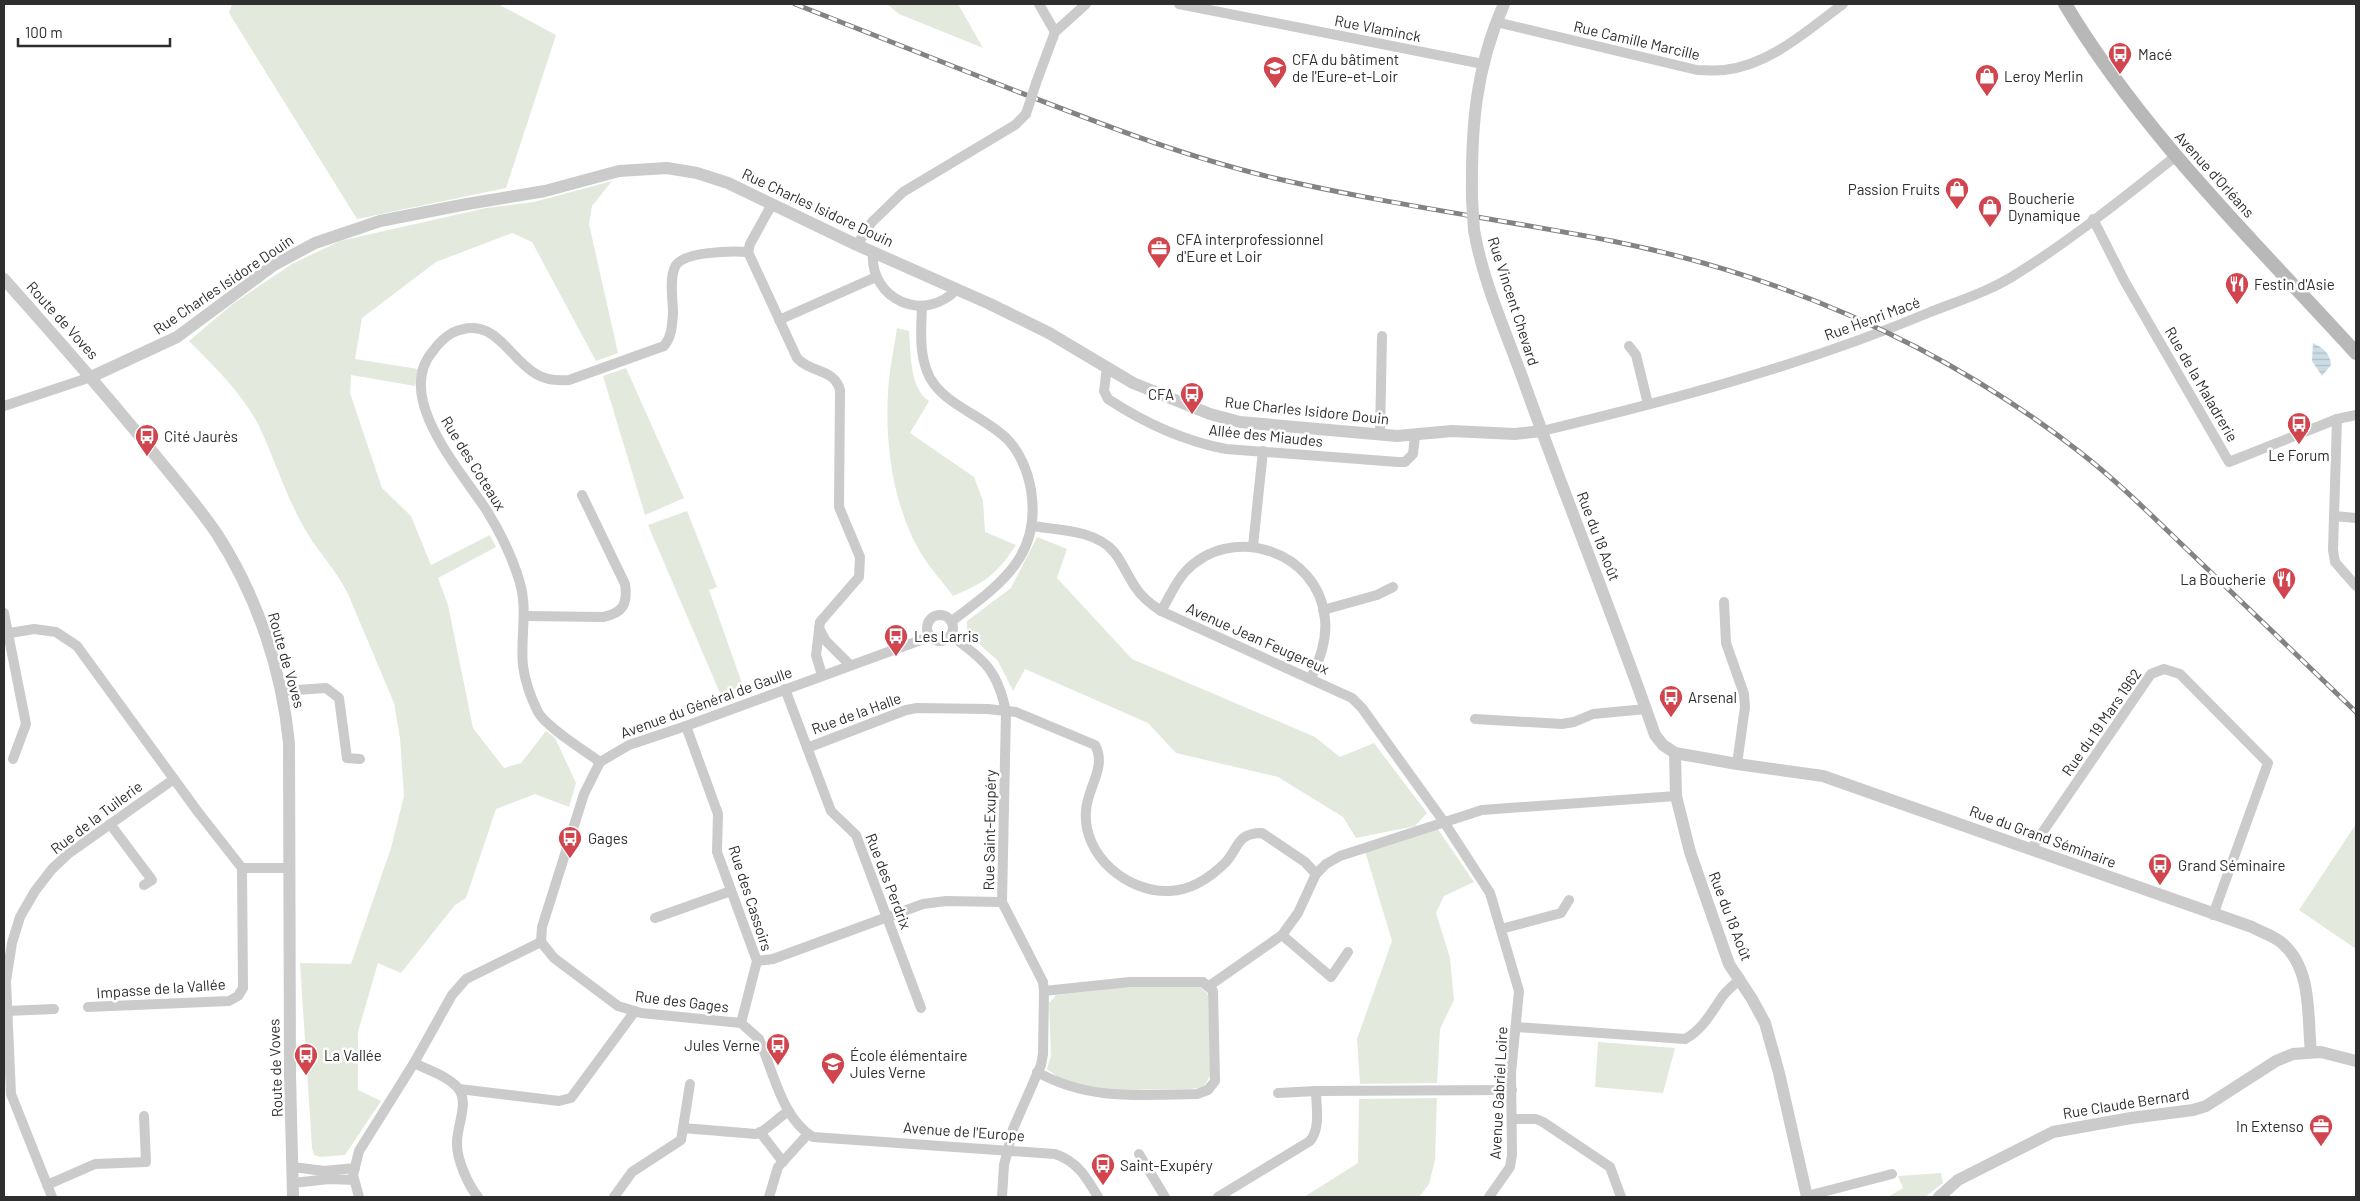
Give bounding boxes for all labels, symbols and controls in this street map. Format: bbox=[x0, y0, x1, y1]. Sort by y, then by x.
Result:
street label: Rue Vlaminck bbox=[1333, 11, 1423, 45]
scale bar bbox=[18, 15, 170, 47]
street label: Rue Camille Marcille bbox=[1572, 17, 1702, 63]
text: 100 m bbox=[25, 23, 63, 41]
bus stop icon: Macé bbox=[2107, 41, 2133, 75]
place label: Macé bbox=[2138, 45, 2172, 63]
place label: CFA du bâtiment de l'Eure-et-Loir bbox=[1292, 50, 1399, 85]
school or university icon: CFA du bâtiment de l'Eure-et-Loir bbox=[1262, 55, 1288, 89]
shop icon: Leroy Merlin bbox=[1974, 63, 2000, 97]
place label: Leroy Merlin bbox=[2004, 67, 2083, 85]
street label: Avenue d'Orléans bbox=[2172, 127, 2258, 221]
street label: Rue Charles Isidore Douin bbox=[739, 164, 897, 250]
shop icon: Passion Fruits bbox=[1944, 176, 1970, 210]
place label: Passion Fruits bbox=[1848, 180, 1940, 198]
place label: Boucherie Dynamique bbox=[2008, 189, 2080, 224]
shop icon: Boucherie Dynamique bbox=[1977, 194, 2003, 228]
street label: Rue Charles Isidore Douin bbox=[150, 230, 296, 338]
place label: CFA interprofessionnel d'Eure et Loir bbox=[1176, 230, 1324, 265]
street label: Rue Vincent Chevard bbox=[1485, 234, 1543, 368]
office icon: CFA interprofessionnel d'Eure et Loir bbox=[1146, 235, 1172, 269]
restaurant icon: Festin d'Asie bbox=[2224, 271, 2250, 305]
place label: Festin d'Asie bbox=[2254, 275, 2335, 293]
street label: Route de Voves bbox=[23, 277, 103, 363]
street label: Rue Henri Macé bbox=[1822, 292, 1922, 344]
street label: Rue de la Maladrerie bbox=[2162, 323, 2242, 445]
bus stop icon: CFA bbox=[1179, 381, 1205, 415]
place label: CFA bbox=[1148, 385, 1174, 403]
street label: Rue Charles Isidore Douin bbox=[1224, 392, 1390, 428]
bus stop icon: Le Forum bbox=[2286, 411, 2312, 445]
street label: Rue des Coteaux bbox=[438, 413, 510, 513]
street label: Allée des Miaudes bbox=[1208, 420, 1324, 450]
bus stop icon: Cité Jaurès bbox=[134, 423, 160, 457]
place label: Cité Jaurès bbox=[164, 427, 238, 445]
place label: Le Forum bbox=[2268, 446, 2330, 464]
street label: Rue du 18 Août bbox=[1574, 489, 1624, 583]
restaurant icon: La Boucherie bbox=[2271, 566, 2297, 600]
place label: La Boucherie bbox=[2180, 570, 2266, 588]
street label: Avenue Jean Feugereux bbox=[1184, 598, 1332, 678]
street label: Route de Voves bbox=[265, 610, 309, 710]
bus stop icon: Les Larris bbox=[883, 623, 909, 657]
place label: Les Larris bbox=[914, 627, 979, 645]
street label: Avenue du Général de Gaulle bbox=[618, 663, 794, 741]
street label: Rue du 19 Mars 1962 bbox=[2057, 665, 2145, 779]
bus stop icon: Arsenal bbox=[1658, 684, 1684, 718]
street label: Rue de la Halle bbox=[809, 688, 903, 738]
place label: Arsenal bbox=[1688, 688, 1737, 706]
street label: Rue Saint-Exupéry bbox=[979, 769, 999, 891]
street label: Rue de la Tuilerie bbox=[47, 777, 145, 857]
street label: Rue du Grand Séminaire bbox=[1967, 801, 2119, 871]
bus stop icon: Gages bbox=[557, 825, 583, 859]
place label: Gages bbox=[588, 829, 628, 847]
street label: Rue des Perdrix bbox=[862, 831, 916, 931]
street label: Rue des Cassoirs bbox=[725, 843, 777, 953]
bus stop icon: Grand Séminaire bbox=[2147, 852, 2173, 886]
place label: Grand Séminaire bbox=[2178, 856, 2285, 874]
street label: Rue du 18 Août bbox=[1706, 869, 1756, 963]
street label: Impasse de la Vallée bbox=[96, 975, 226, 1001]
street label: Rue des Gages bbox=[634, 986, 730, 1016]
street label: Route de Voves bbox=[264, 1018, 286, 1118]
street label: Avenue Gabriel Loire bbox=[1486, 1026, 1510, 1160]
bus stop icon: Jules Verne bbox=[765, 1032, 791, 1066]
place label: Jules Verne bbox=[684, 1036, 760, 1054]
bus stop icon: La Vallée bbox=[293, 1042, 319, 1076]
place label: La Vallée bbox=[324, 1046, 382, 1064]
place label: École élémentaire Jules Verne bbox=[850, 1046, 968, 1081]
school or university icon: École élémentaire Jules Verne bbox=[820, 1051, 846, 1085]
street label: Rue Claude Bernard bbox=[2061, 1084, 2191, 1122]
office icon: In Extenso bbox=[2308, 1113, 2334, 1147]
place label: In Extenso bbox=[2236, 1117, 2304, 1135]
street label: Avenue de l'Europe bbox=[902, 1118, 1026, 1144]
bus stop icon: Saint-Exupéry bbox=[1090, 1152, 1116, 1186]
place label: Saint-Exupéry bbox=[1120, 1156, 1213, 1174]

